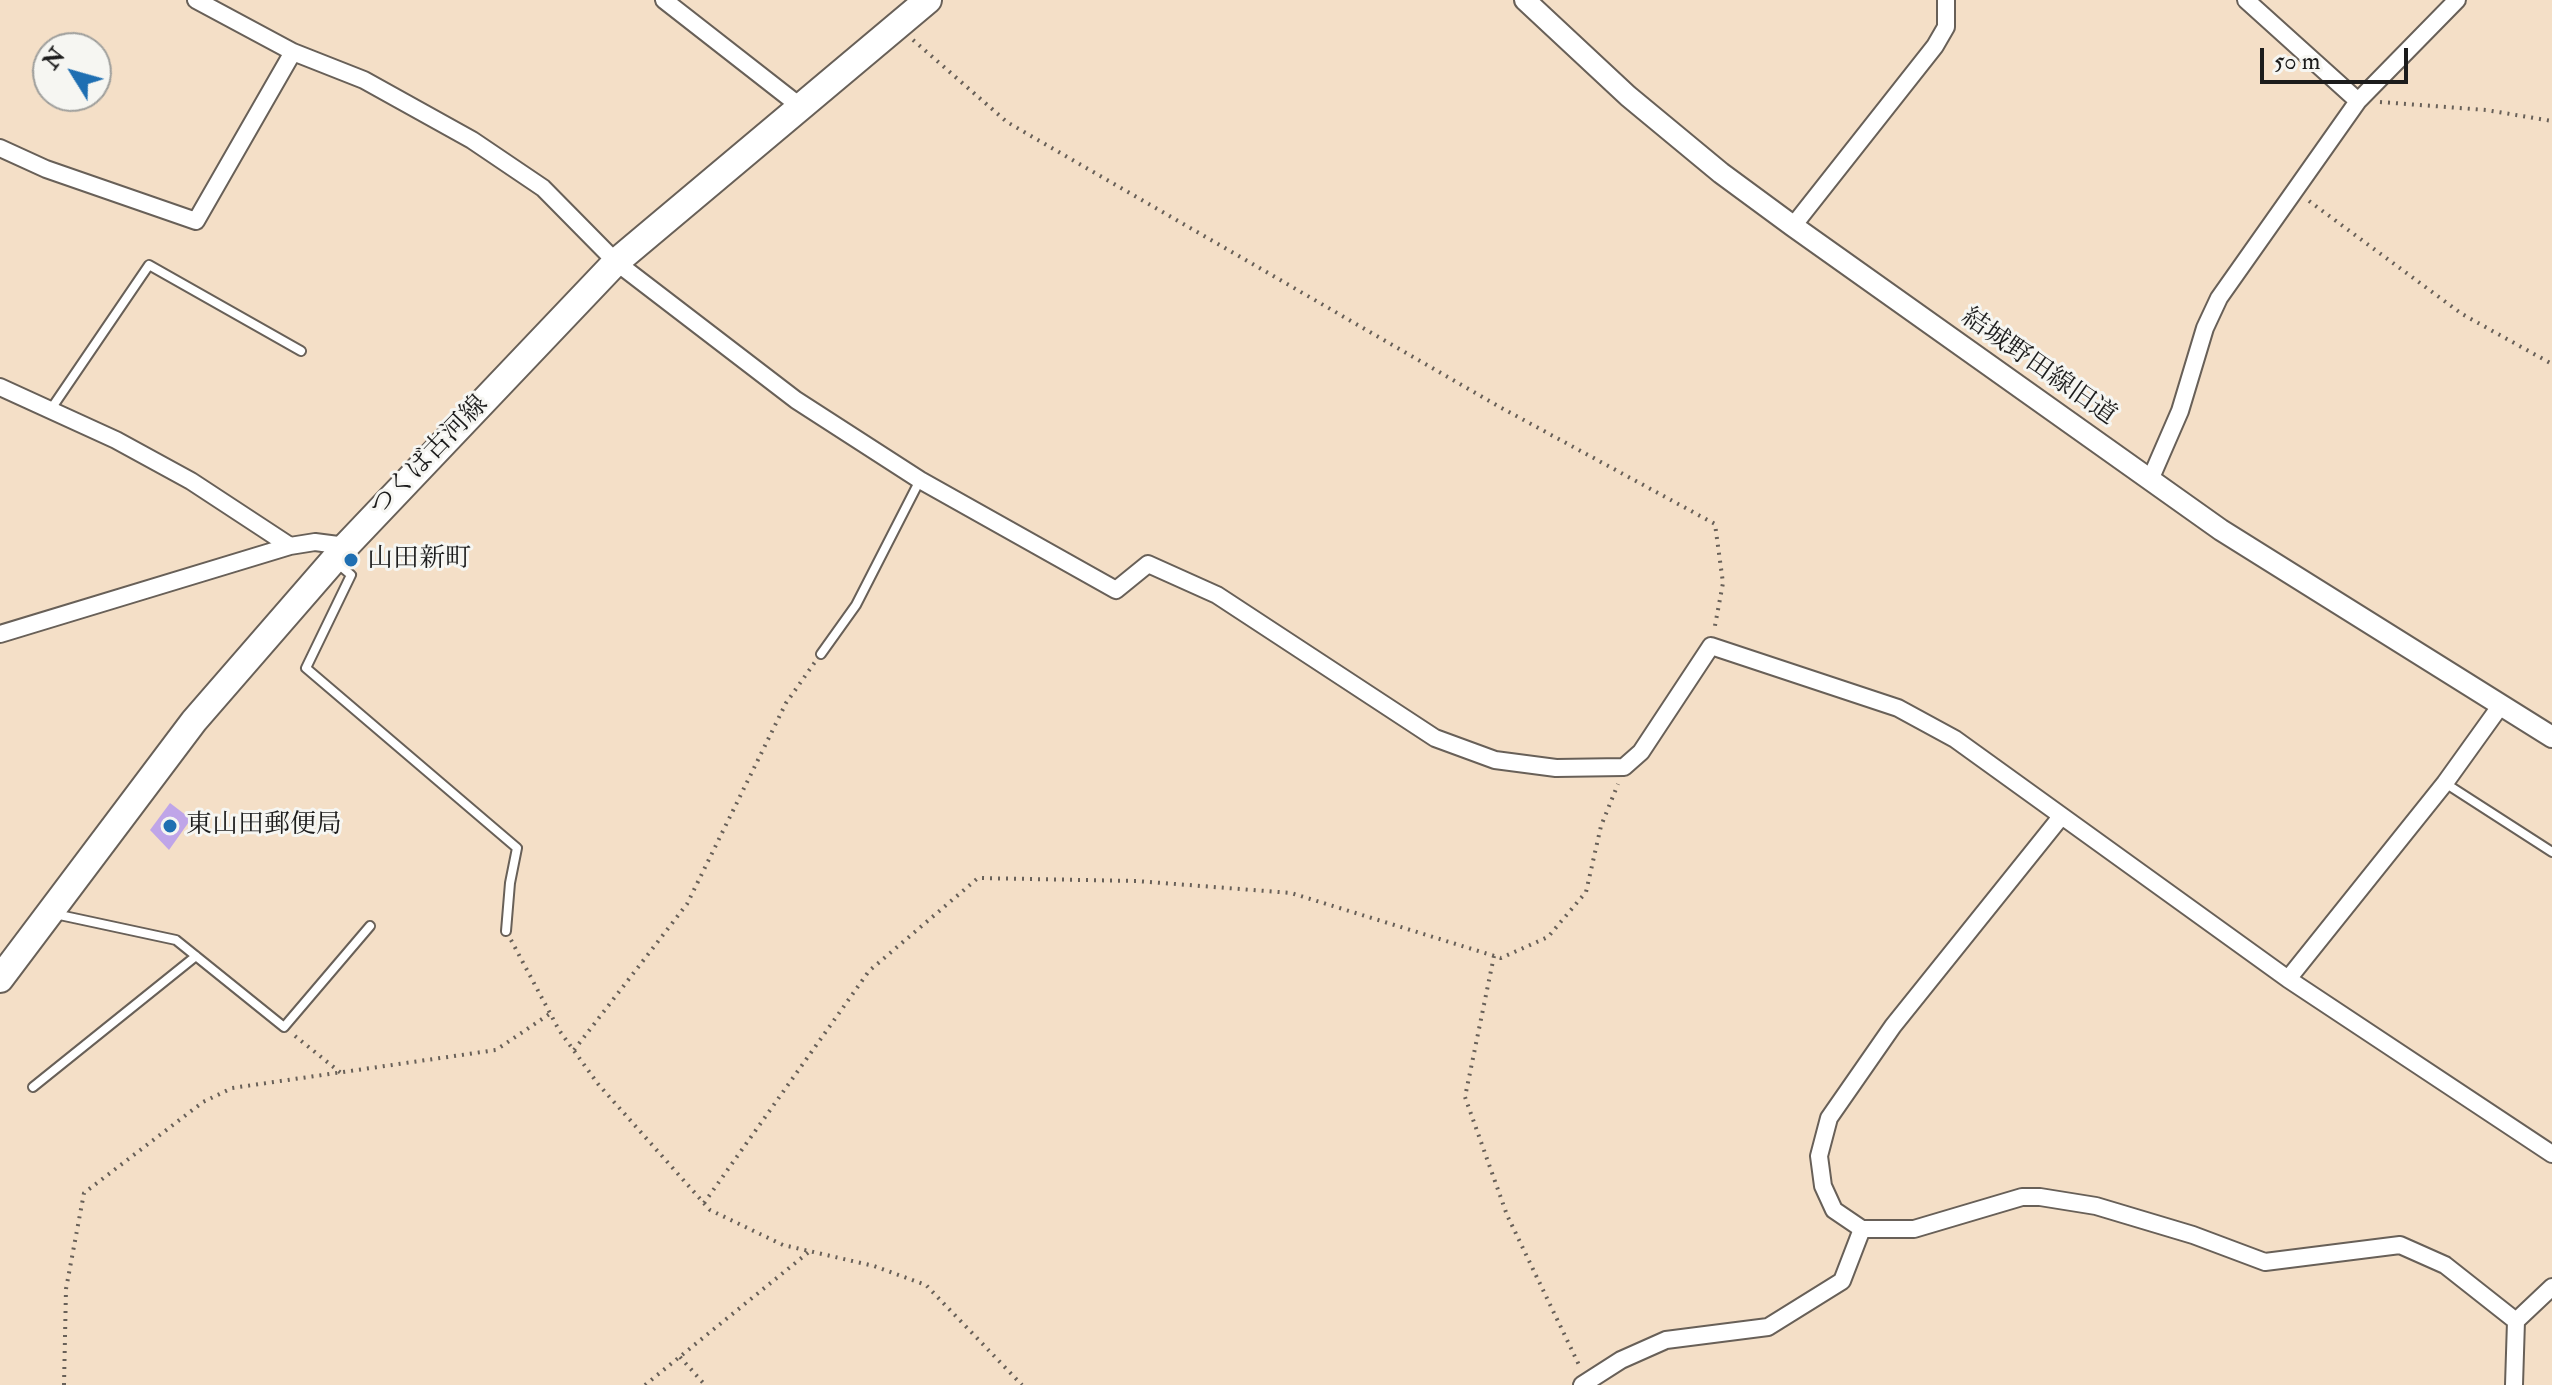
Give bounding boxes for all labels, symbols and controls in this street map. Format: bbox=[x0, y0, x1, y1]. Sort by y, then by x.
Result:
north arrow bbox=[32, 32, 112, 112]
scale bar bbox=[2264, 32, 2412, 82]
text: N bbox=[37, 42, 72, 75]
text: 50 m bbox=[2274, 46, 2320, 77]
street label: 結城野田線旧道 bbox=[1955, 303, 2121, 433]
street label: つくば古河線 bbox=[365, 390, 495, 524]
place label: 山田新町 bbox=[367, 544, 471, 576]
marker: 山田新町 bbox=[342, 551, 360, 569]
place label: 東山田郵便局 bbox=[186, 810, 342, 842]
marker: 東山田郵便局 bbox=[161, 817, 179, 835]

